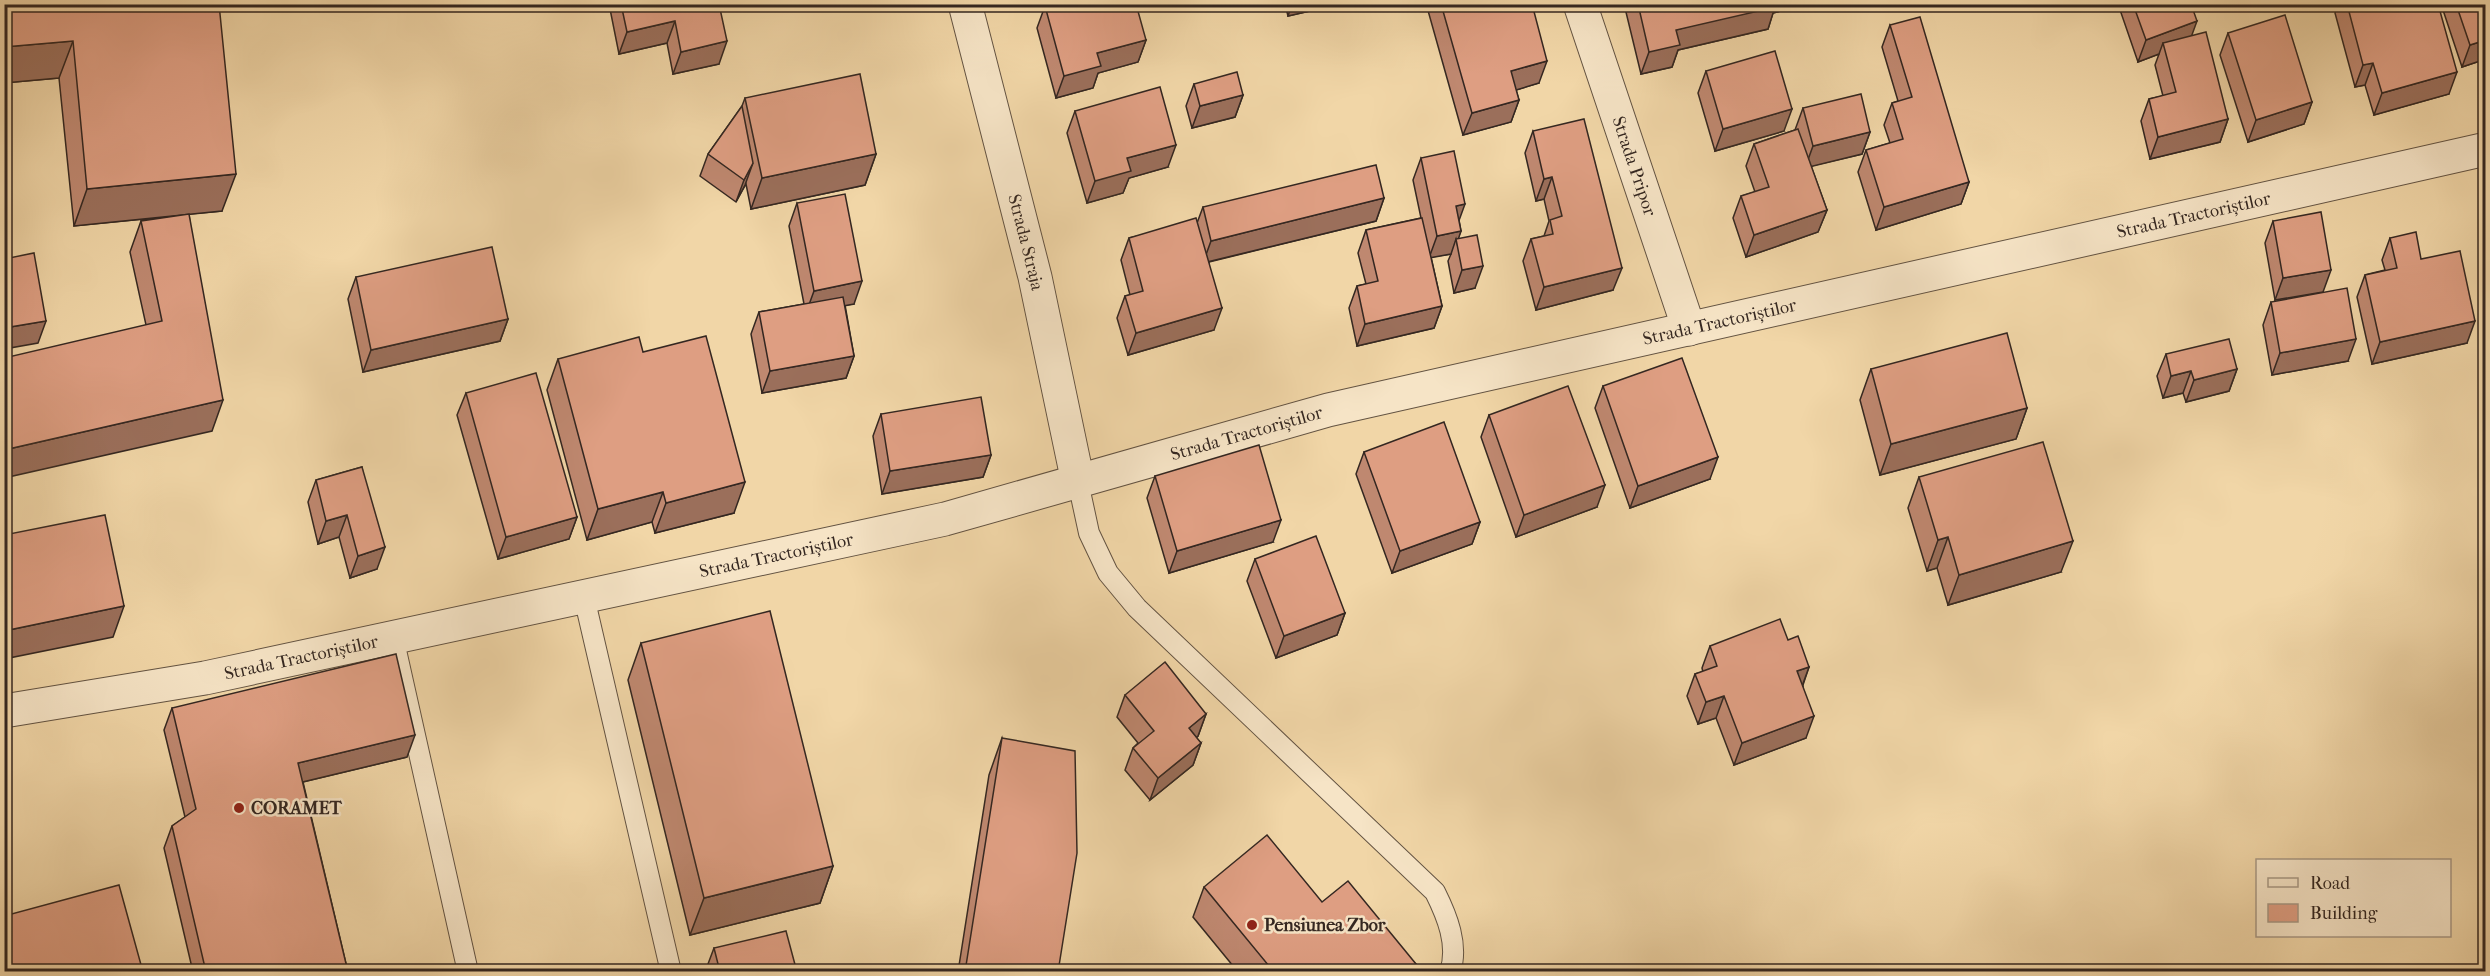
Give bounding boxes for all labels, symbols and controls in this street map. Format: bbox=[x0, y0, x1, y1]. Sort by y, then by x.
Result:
street label: Strada Pripor bbox=[1607, 114, 1661, 219]
street label: Strada Tractoriștilor bbox=[2115, 188, 2273, 243]
street label: Strada Straja bbox=[1003, 192, 1048, 293]
street label: Strada Tractoriștilor bbox=[1641, 295, 1799, 350]
street label: Strada Tractoriștilor bbox=[1168, 402, 1325, 465]
street label: Strada Tractoriștilor bbox=[697, 529, 856, 582]
street label: Strada Tractoriștilor bbox=[222, 631, 380, 685]
place label: CORAMET bbox=[251, 798, 342, 819]
marker: CORAMET bbox=[232, 801, 246, 815]
legend bbox=[2256, 859, 2451, 937]
text: Road bbox=[2310, 873, 2350, 894]
text: Building bbox=[2310, 903, 2378, 924]
place label: Pensiunea Zbor bbox=[1264, 915, 1386, 936]
marker: Pensiunea Zbor bbox=[1245, 918, 1259, 932]

